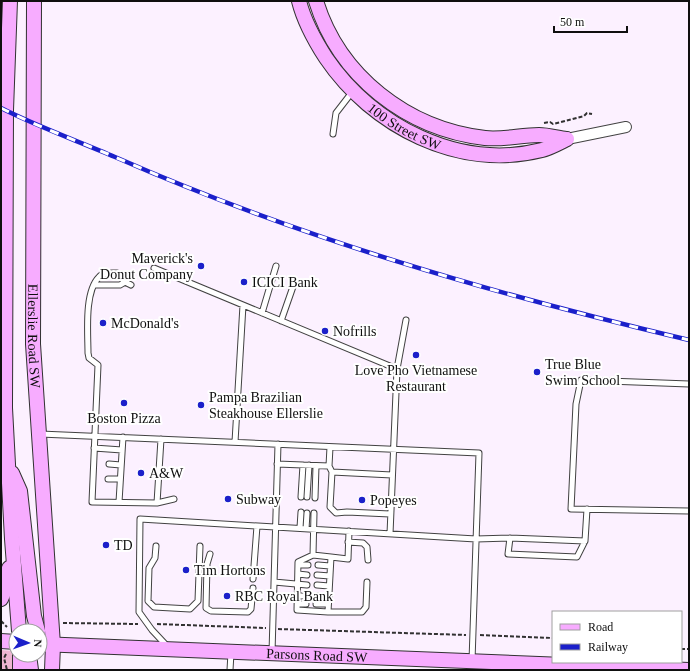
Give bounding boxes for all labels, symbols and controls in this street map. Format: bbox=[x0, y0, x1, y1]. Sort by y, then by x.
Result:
scale bar bbox=[554, 8, 627, 34]
text: 50 m bbox=[560, 15, 585, 29]
street label: 100 Street SW bbox=[365, 100, 444, 153]
place label: Maverick's Donut Company bbox=[100, 251, 193, 282]
marker: Maverick's Donut Company bbox=[196, 261, 206, 271]
place label: ICICI Bank bbox=[252, 275, 318, 290]
marker: ICICI Bank bbox=[239, 277, 249, 287]
street label: Ellerslie Road SW bbox=[25, 284, 43, 389]
place label: McDonald's bbox=[111, 316, 179, 331]
marker: McDonald's bbox=[98, 318, 108, 328]
place label: Nofrills bbox=[333, 324, 377, 339]
marker: Nofrills bbox=[320, 326, 330, 336]
marker: Love Pho Vietnamese Restaurant bbox=[411, 350, 421, 360]
place label: True Blue Swim School bbox=[545, 357, 620, 388]
place label: Love Pho Vietnamese Restaurant bbox=[355, 363, 477, 394]
marker: True Blue Swim School bbox=[532, 367, 542, 377]
place label: Pampa Brazilian Steakhouse Ellerslie bbox=[209, 390, 323, 421]
marker: Boston Pizza bbox=[119, 398, 129, 408]
marker: Pampa Brazilian Steakhouse Ellerslie bbox=[196, 400, 206, 410]
place label: Boston Pizza bbox=[87, 411, 162, 426]
place label: A&W bbox=[149, 466, 184, 481]
marker: A&W bbox=[136, 468, 146, 478]
place label: Subway bbox=[236, 492, 281, 507]
place label: Popeyes bbox=[370, 493, 417, 508]
marker: Subway bbox=[223, 494, 233, 504]
marker: Popeyes bbox=[357, 495, 367, 505]
place label: TD bbox=[114, 538, 133, 553]
marker: TD bbox=[101, 540, 111, 550]
place label: Tim Hortons bbox=[194, 563, 265, 578]
marker: Tim Hortons bbox=[181, 565, 191, 575]
place label: RBC Royal Bank bbox=[235, 589, 333, 604]
marker: RBC Royal Bank bbox=[222, 591, 232, 601]
legend bbox=[552, 611, 682, 663]
text: Road bbox=[588, 620, 613, 634]
north arrow bbox=[8, 623, 48, 663]
text: N bbox=[32, 639, 44, 648]
text: Railway bbox=[588, 640, 628, 654]
street label: Parsons Road SW bbox=[266, 646, 368, 665]

